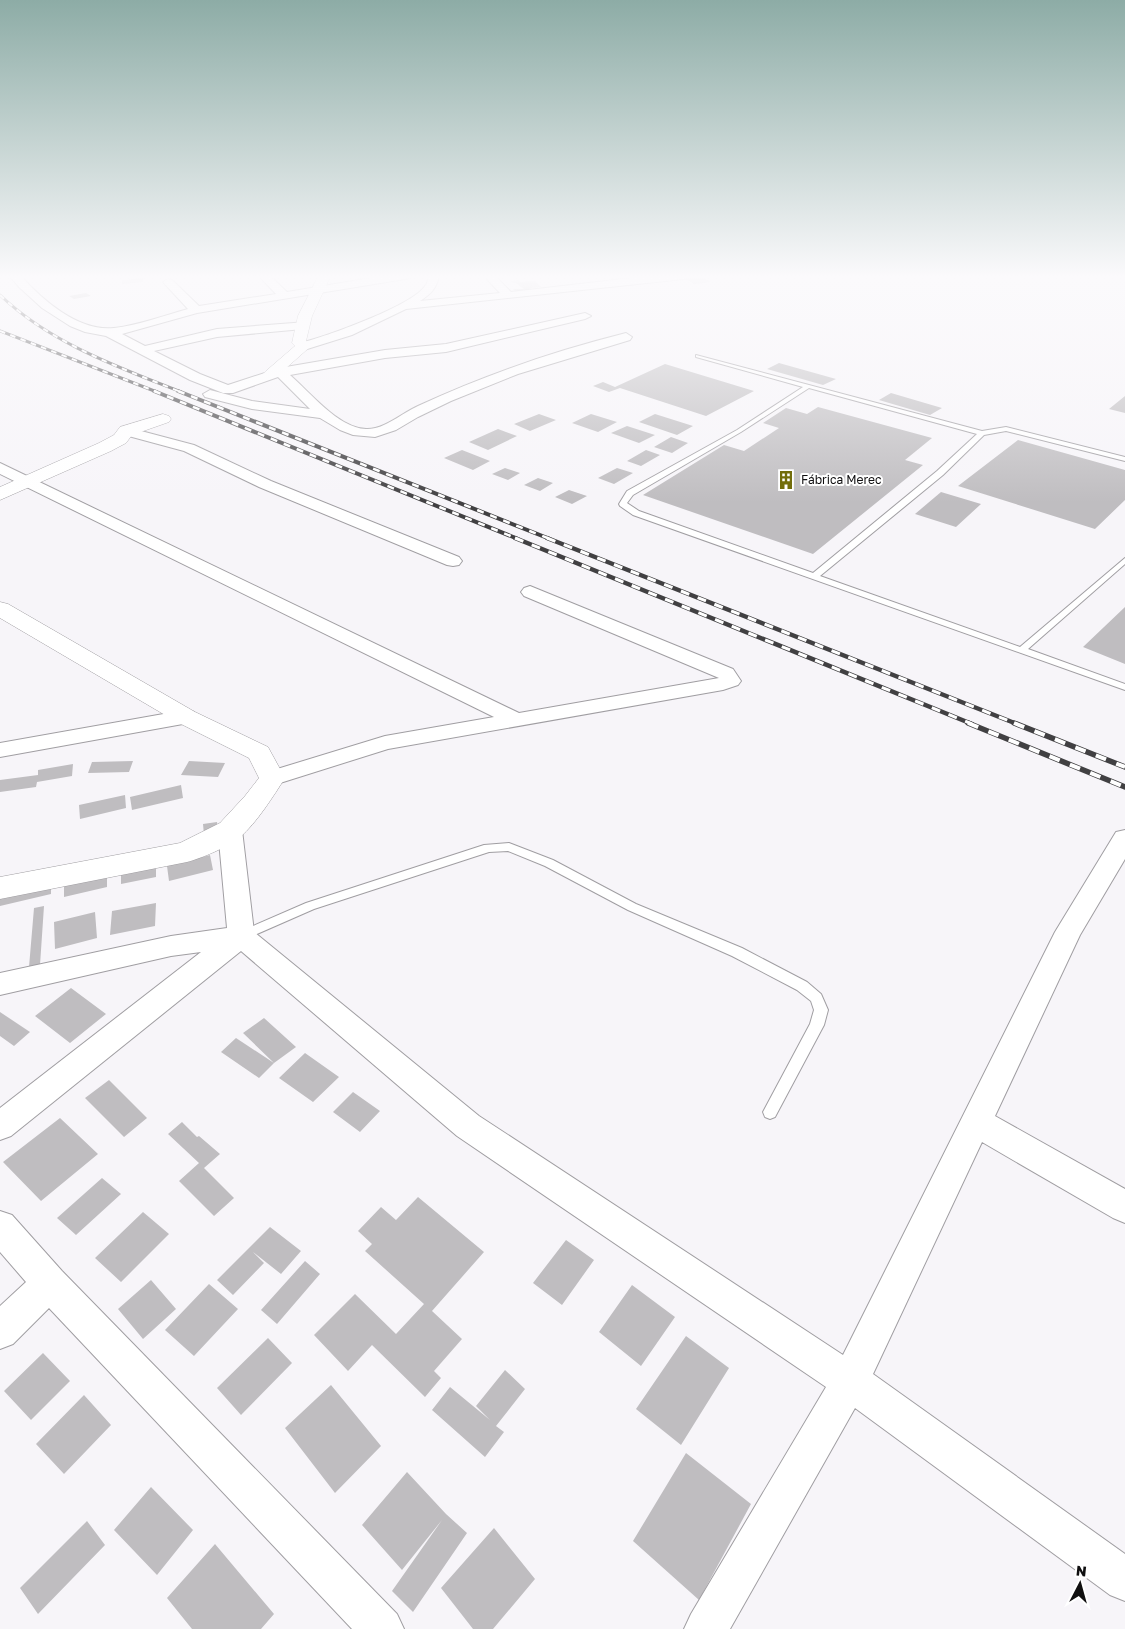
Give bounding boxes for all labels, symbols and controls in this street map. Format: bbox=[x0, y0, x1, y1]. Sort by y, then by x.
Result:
building icon: Fábrica Merec bbox=[775, 469, 797, 491]
place label: Fábrica Merec bbox=[801, 472, 882, 487]
north arrow bbox=[1055, 1559, 1105, 1609]
text: N bbox=[1075, 1562, 1088, 1580]

